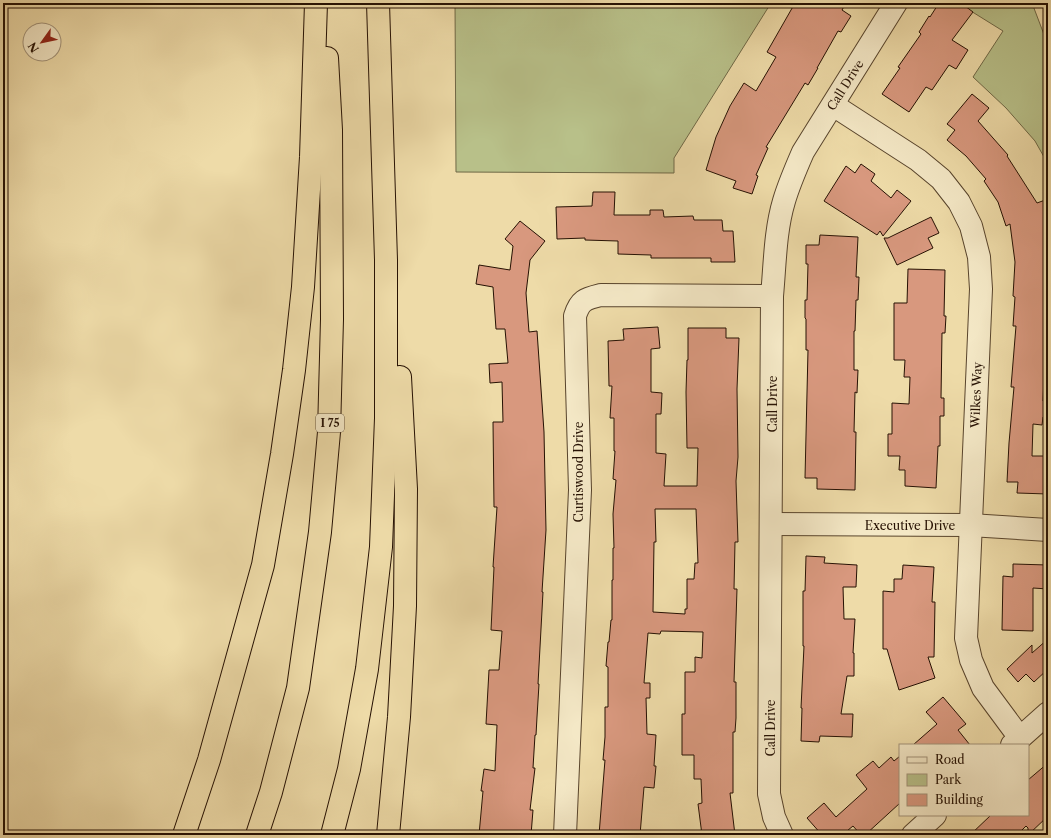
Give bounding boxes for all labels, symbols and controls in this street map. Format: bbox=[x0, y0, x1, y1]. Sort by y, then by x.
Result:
north arrow bbox=[22, 22, 62, 62]
text: N bbox=[25, 39, 42, 55]
street label: Call Drive bbox=[824, 57, 867, 113]
street label: Wilkes Way bbox=[967, 361, 985, 429]
street label: Call Drive bbox=[765, 375, 780, 433]
road number: I 75 bbox=[316, 414, 344, 432]
street label: Curtiswood Drive bbox=[571, 421, 586, 522]
street label: Executive Drive bbox=[865, 518, 955, 533]
street label: Call Drive bbox=[763, 699, 778, 757]
legend bbox=[899, 744, 1029, 816]
text: Road bbox=[935, 752, 965, 767]
text: Park bbox=[935, 772, 962, 787]
text: Building bbox=[935, 792, 983, 807]

